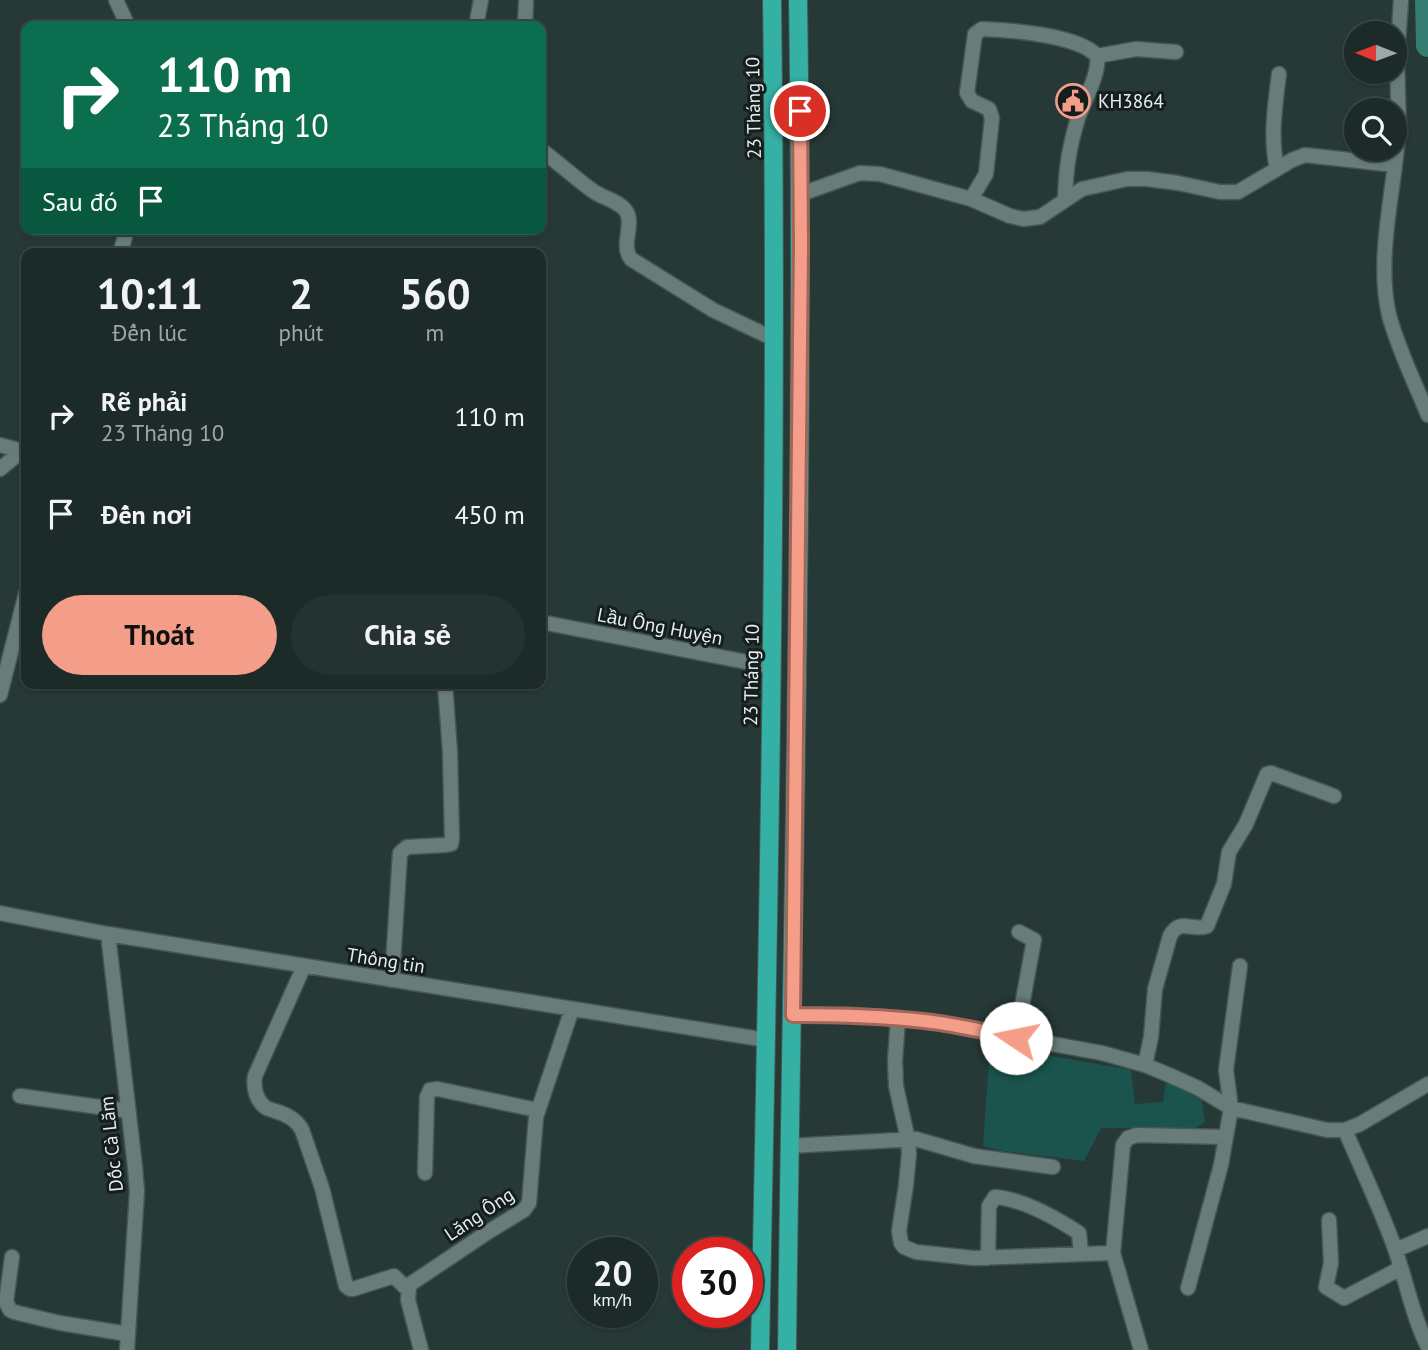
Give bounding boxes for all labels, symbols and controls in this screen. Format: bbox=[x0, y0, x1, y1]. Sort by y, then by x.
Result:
north arrow bbox=[1344, 21, 1407, 84]
map controls bbox=[1344, 21, 1407, 161]
text: 110 m bbox=[157, 42, 292, 106]
icon: right bbox=[42, 49, 133, 140]
street label: 23 Tháng 10 bbox=[740, 57, 766, 159]
pin bbox=[770, 81, 830, 141]
public building icon: KH3864 bbox=[1054, 82, 1092, 120]
place label: KH3864 bbox=[1098, 89, 1164, 113]
icon: arrive bbox=[781, 92, 819, 130]
button: search bbox=[1344, 98, 1407, 161]
text: 23 Tháng 10 bbox=[157, 104, 329, 146]
icon: arrive bbox=[132, 182, 170, 220]
text: Sau đó bbox=[42, 185, 118, 218]
text: 10:11 bbox=[96, 266, 203, 321]
text: 2 bbox=[289, 266, 313, 321]
text: 560 bbox=[399, 266, 471, 321]
text: Đến lúc bbox=[112, 318, 187, 347]
text: phút bbox=[278, 318, 324, 347]
text: m bbox=[425, 318, 444, 347]
text: Rẽ phải bbox=[101, 385, 187, 418]
icon: right bbox=[42, 397, 80, 435]
text: 110 m bbox=[454, 400, 525, 433]
text: 23 Tháng 10 bbox=[101, 418, 224, 447]
icon: arrive bbox=[42, 495, 80, 533]
text: Đến nơi bbox=[101, 498, 192, 531]
text: 450 m bbox=[454, 498, 525, 531]
button: Thoát bbox=[42, 595, 277, 675]
button: Chia sẻ bbox=[291, 595, 525, 675]
street label: Lầu Ông Huyện bbox=[595, 602, 725, 650]
street label: 23 Tháng 10 bbox=[738, 624, 764, 726]
street label: Thông tin bbox=[345, 942, 427, 978]
position arrow bbox=[979, 1001, 1053, 1075]
street label: Dốc Cà Lăm bbox=[94, 1095, 128, 1193]
street label: Lăng Ông bbox=[440, 1182, 518, 1246]
speed limit sign: 30 bbox=[672, 1237, 763, 1328]
text: 20 bbox=[593, 1250, 632, 1296]
text: km/h bbox=[593, 1288, 632, 1311]

